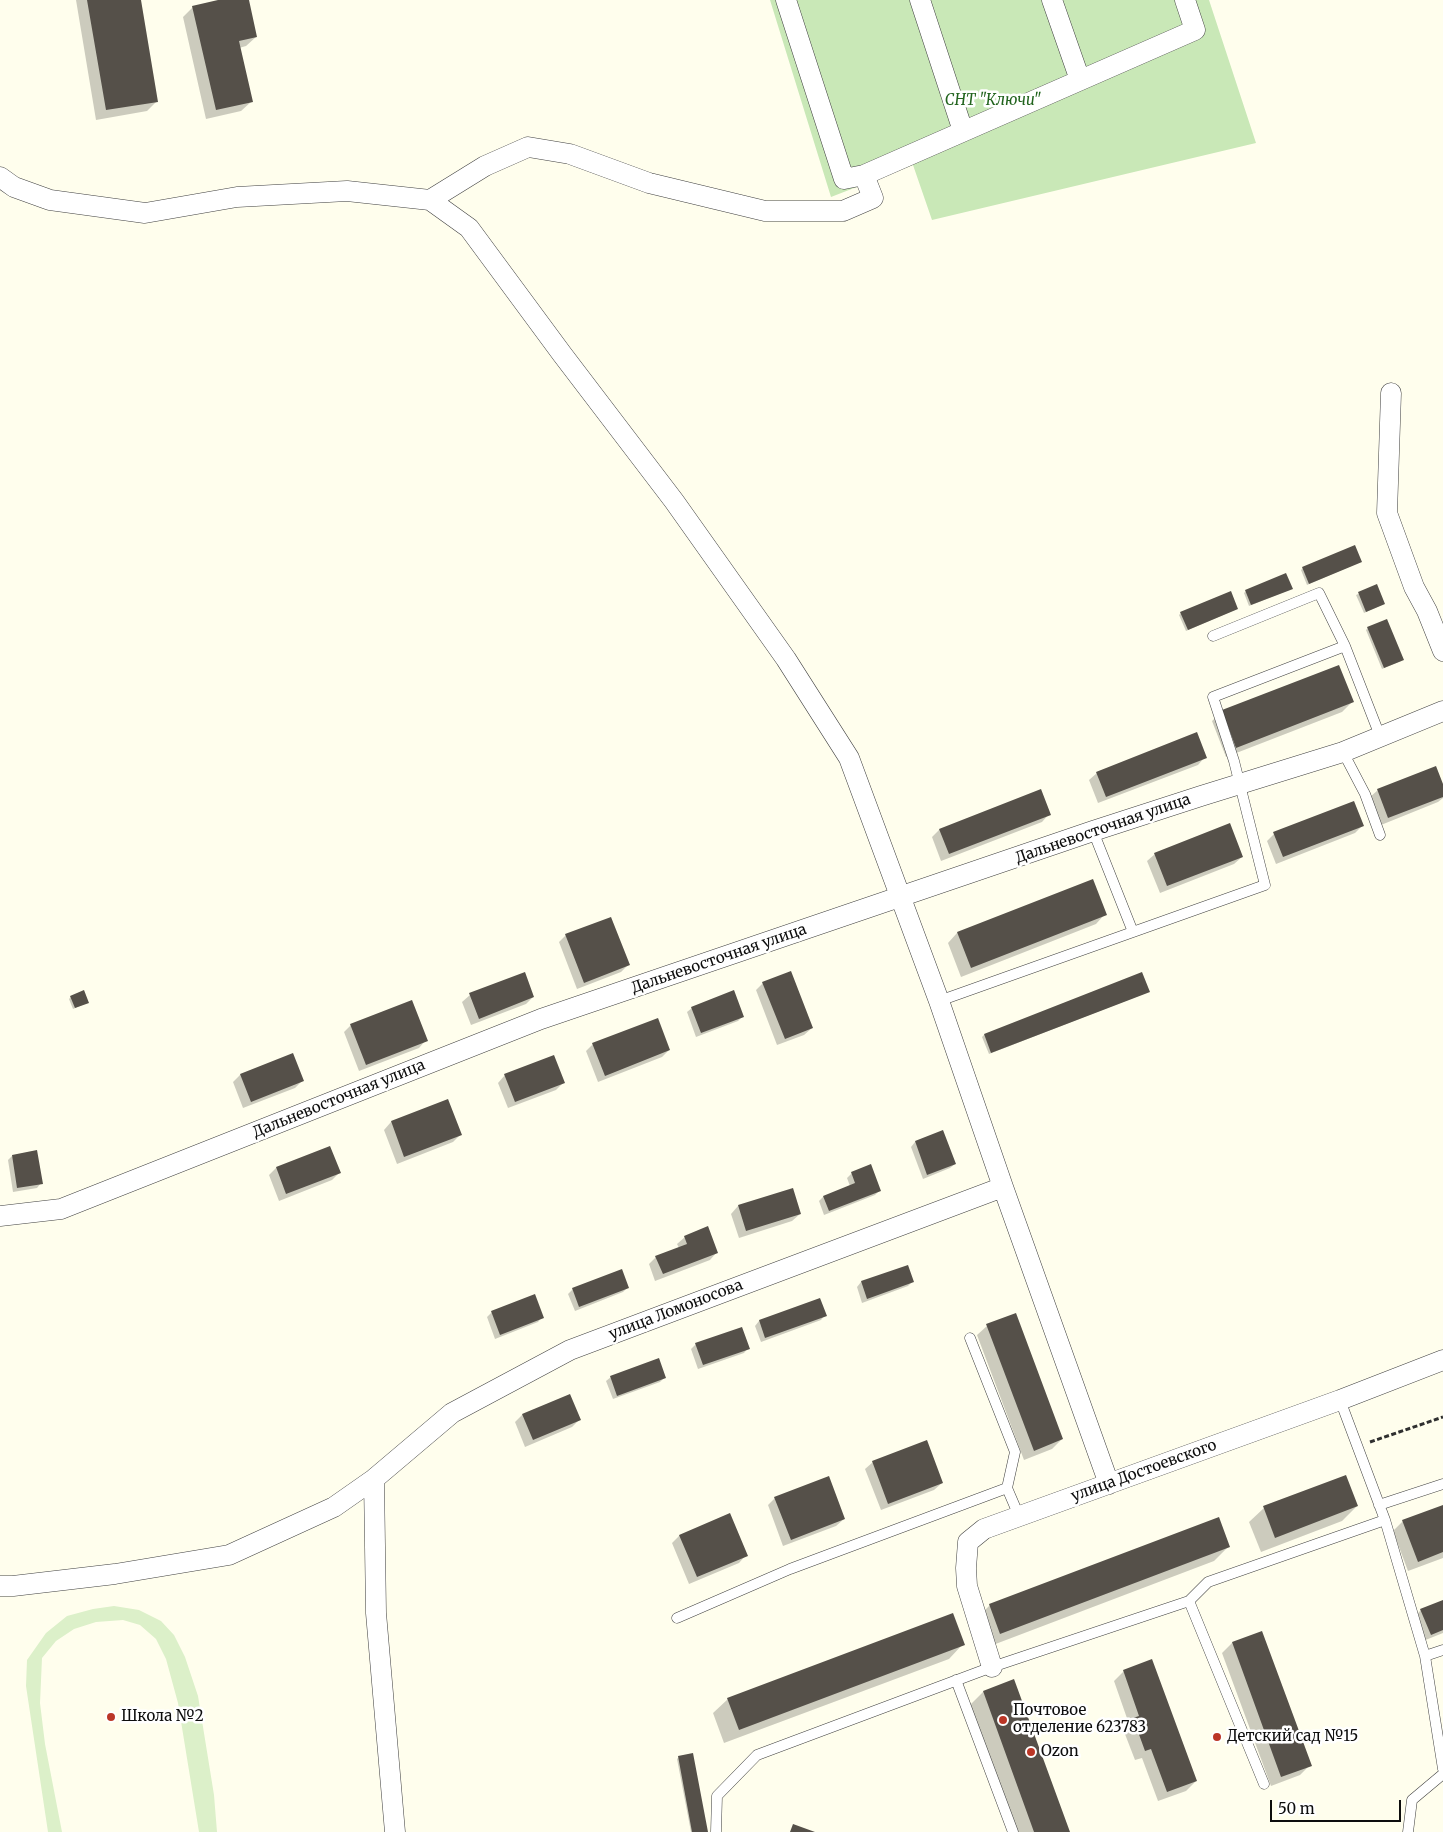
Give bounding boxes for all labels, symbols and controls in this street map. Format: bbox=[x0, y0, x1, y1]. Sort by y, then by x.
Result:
park label: СНТ "Ключи" bbox=[945, 92, 1041, 110]
street label: Дальневосточная улица bbox=[1013, 791, 1193, 867]
street label: Дальневосточная улица bbox=[629, 921, 809, 997]
street label: Дальневосточная улица bbox=[250, 1056, 428, 1142]
street label: улица Ломоносова bbox=[607, 1276, 745, 1344]
street label: улица Достоевского bbox=[1069, 1436, 1219, 1506]
place label: Почтовое отделение 623783 bbox=[1013, 1702, 1146, 1737]
place label: Школа №2 bbox=[121, 1708, 204, 1726]
marker: Школа №2 bbox=[105, 1711, 117, 1723]
marker: Почтовое отделение 623783 bbox=[997, 1714, 1009, 1726]
place label: Детский сад №15 bbox=[1227, 1728, 1358, 1746]
marker: Детский сад №15 bbox=[1211, 1731, 1223, 1743]
place label: Ozon bbox=[1041, 1743, 1079, 1761]
marker: Ozon bbox=[1025, 1746, 1037, 1758]
scale bar bbox=[1273, 1790, 1404, 1822]
text: 50 m bbox=[1278, 1799, 1315, 1818]

